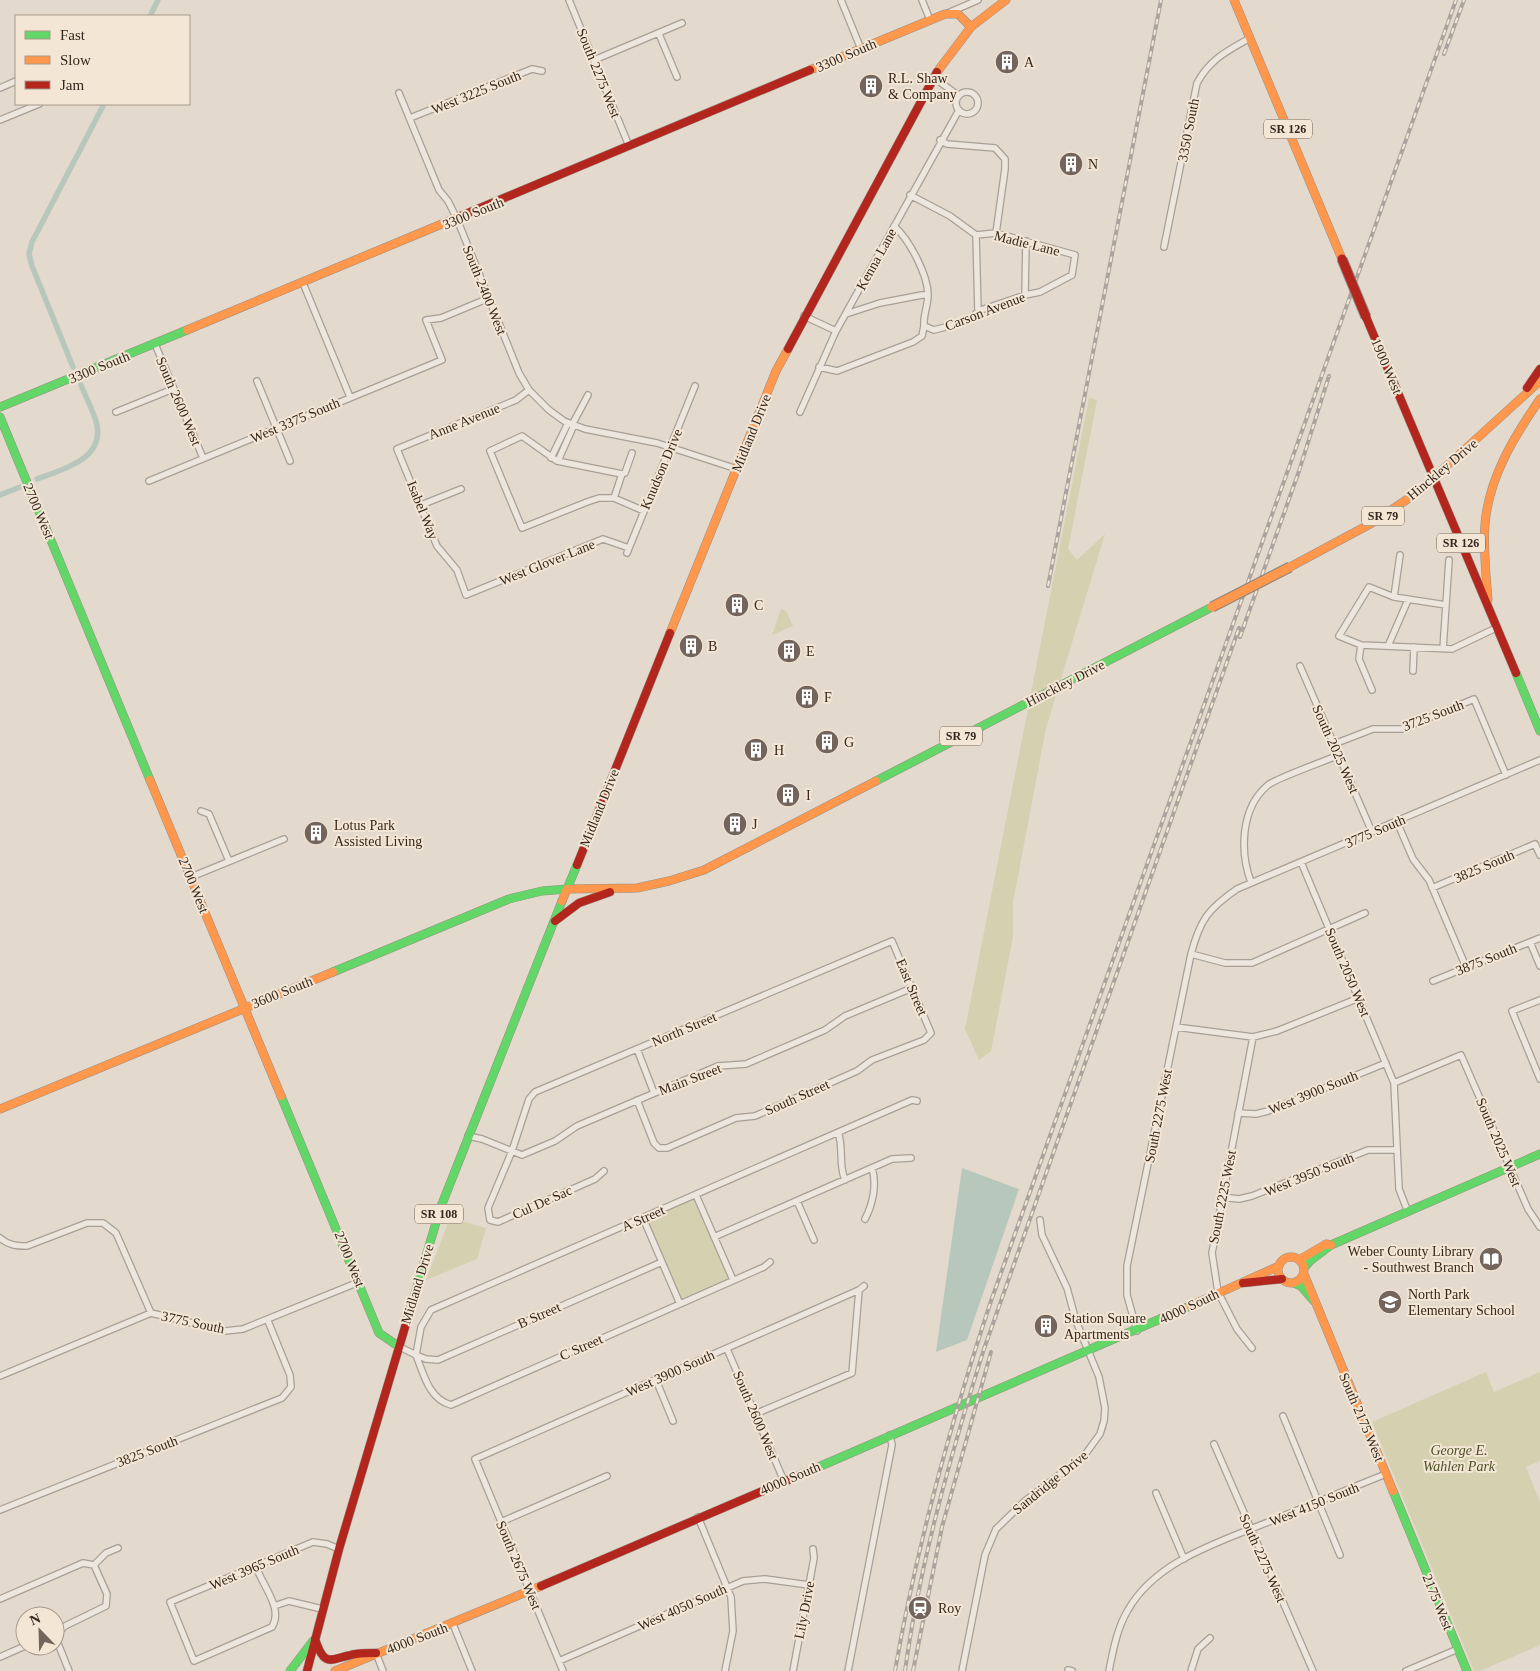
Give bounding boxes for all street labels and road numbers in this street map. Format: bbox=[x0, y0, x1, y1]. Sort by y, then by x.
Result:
street label: South 2275 West bbox=[574, 26, 623, 120]
street label: 3300 South bbox=[814, 36, 879, 75]
street label: West 3225 South bbox=[429, 68, 523, 117]
street label: 3350 South bbox=[1175, 97, 1202, 163]
road number: SR 126 bbox=[1264, 120, 1312, 138]
street label: 3300 South bbox=[441, 194, 506, 232]
street label: Kenna Lane bbox=[853, 226, 899, 293]
street label: Madie Lane bbox=[992, 228, 1061, 259]
street label: South 2400 West bbox=[460, 243, 509, 337]
street label: Carson Avenue bbox=[943, 289, 1027, 334]
street label: 1900 West bbox=[1368, 336, 1405, 396]
street label: 3300 South bbox=[67, 348, 132, 386]
street label: South 2600 West bbox=[153, 355, 204, 448]
street label: Midland Drive bbox=[729, 392, 774, 474]
street label: West 3375 South bbox=[248, 395, 342, 446]
street label: Anne Avenue bbox=[426, 400, 502, 443]
street label: Knudson Drive bbox=[638, 427, 685, 512]
street label: Hinckley Drive bbox=[1404, 436, 1480, 503]
street label: Isabel Way bbox=[404, 479, 441, 542]
street label: 2700 West bbox=[20, 481, 57, 541]
road number: SR 79 bbox=[1362, 506, 1404, 526]
road number: SR 126 bbox=[1437, 534, 1485, 552]
street label: West Glover Lane bbox=[497, 536, 597, 588]
street label: Hinckley Drive bbox=[1023, 657, 1107, 710]
street label: 3725 South bbox=[1401, 697, 1466, 734]
street label: South 2025 West bbox=[1309, 703, 1362, 796]
road number: SR 79 bbox=[940, 726, 982, 746]
street label: Midland Drive bbox=[577, 767, 622, 849]
street label: 3775 South bbox=[1343, 812, 1408, 851]
street label: 3825 South bbox=[1452, 847, 1517, 886]
street label: 2700 West bbox=[176, 855, 212, 915]
street label: South 2050 West bbox=[1322, 926, 1373, 1019]
street label: 3875 South bbox=[1454, 940, 1519, 978]
street label: East Street bbox=[893, 957, 930, 1018]
street label: 3600 South bbox=[250, 973, 315, 1011]
street label: North Street bbox=[650, 1009, 719, 1050]
street label: Main Street bbox=[657, 1061, 724, 1098]
street label: South 2275 West bbox=[1142, 1068, 1175, 1164]
street label: West 3900 South bbox=[1266, 1068, 1360, 1117]
street label: South Street bbox=[763, 1077, 832, 1118]
street label: South 2025 West bbox=[1473, 1096, 1524, 1189]
street label: South 2225 West bbox=[1206, 1149, 1239, 1245]
street label: West 3950 South bbox=[1262, 1150, 1356, 1199]
street label: Cul De Sac bbox=[510, 1183, 574, 1222]
street label: A Street bbox=[619, 1202, 667, 1235]
road number: SR 108 bbox=[415, 1204, 463, 1224]
street label: 2700 West bbox=[332, 1229, 368, 1289]
street label: Midland Drive bbox=[398, 1242, 437, 1326]
street label: 4000 South bbox=[1157, 1286, 1221, 1327]
street label: B Street bbox=[515, 1299, 563, 1332]
street label: 3775 South bbox=[160, 1308, 226, 1336]
street label: C Street bbox=[557, 1331, 605, 1364]
street label: West 3900 South bbox=[624, 1347, 717, 1400]
street label: South 2600 West bbox=[730, 1369, 781, 1462]
street label: South 2175 West bbox=[1336, 1371, 1387, 1464]
street label: 3825 South bbox=[115, 1433, 180, 1470]
street label: Sandridge Drive bbox=[1010, 1448, 1091, 1517]
street label: 4000 South bbox=[758, 1459, 823, 1498]
street label: West 4150 South bbox=[1267, 1480, 1361, 1529]
street label: South 2275 West bbox=[1236, 1512, 1289, 1605]
street label: South 2675 West bbox=[493, 1519, 544, 1612]
street label: West 3965 South bbox=[207, 1542, 301, 1593]
street label: 2175 West bbox=[1420, 1572, 1456, 1632]
street label: Lily Drive bbox=[792, 1580, 817, 1640]
street label: West 4050 South bbox=[636, 1581, 729, 1634]
street label: 4000 South bbox=[385, 1620, 450, 1657]

